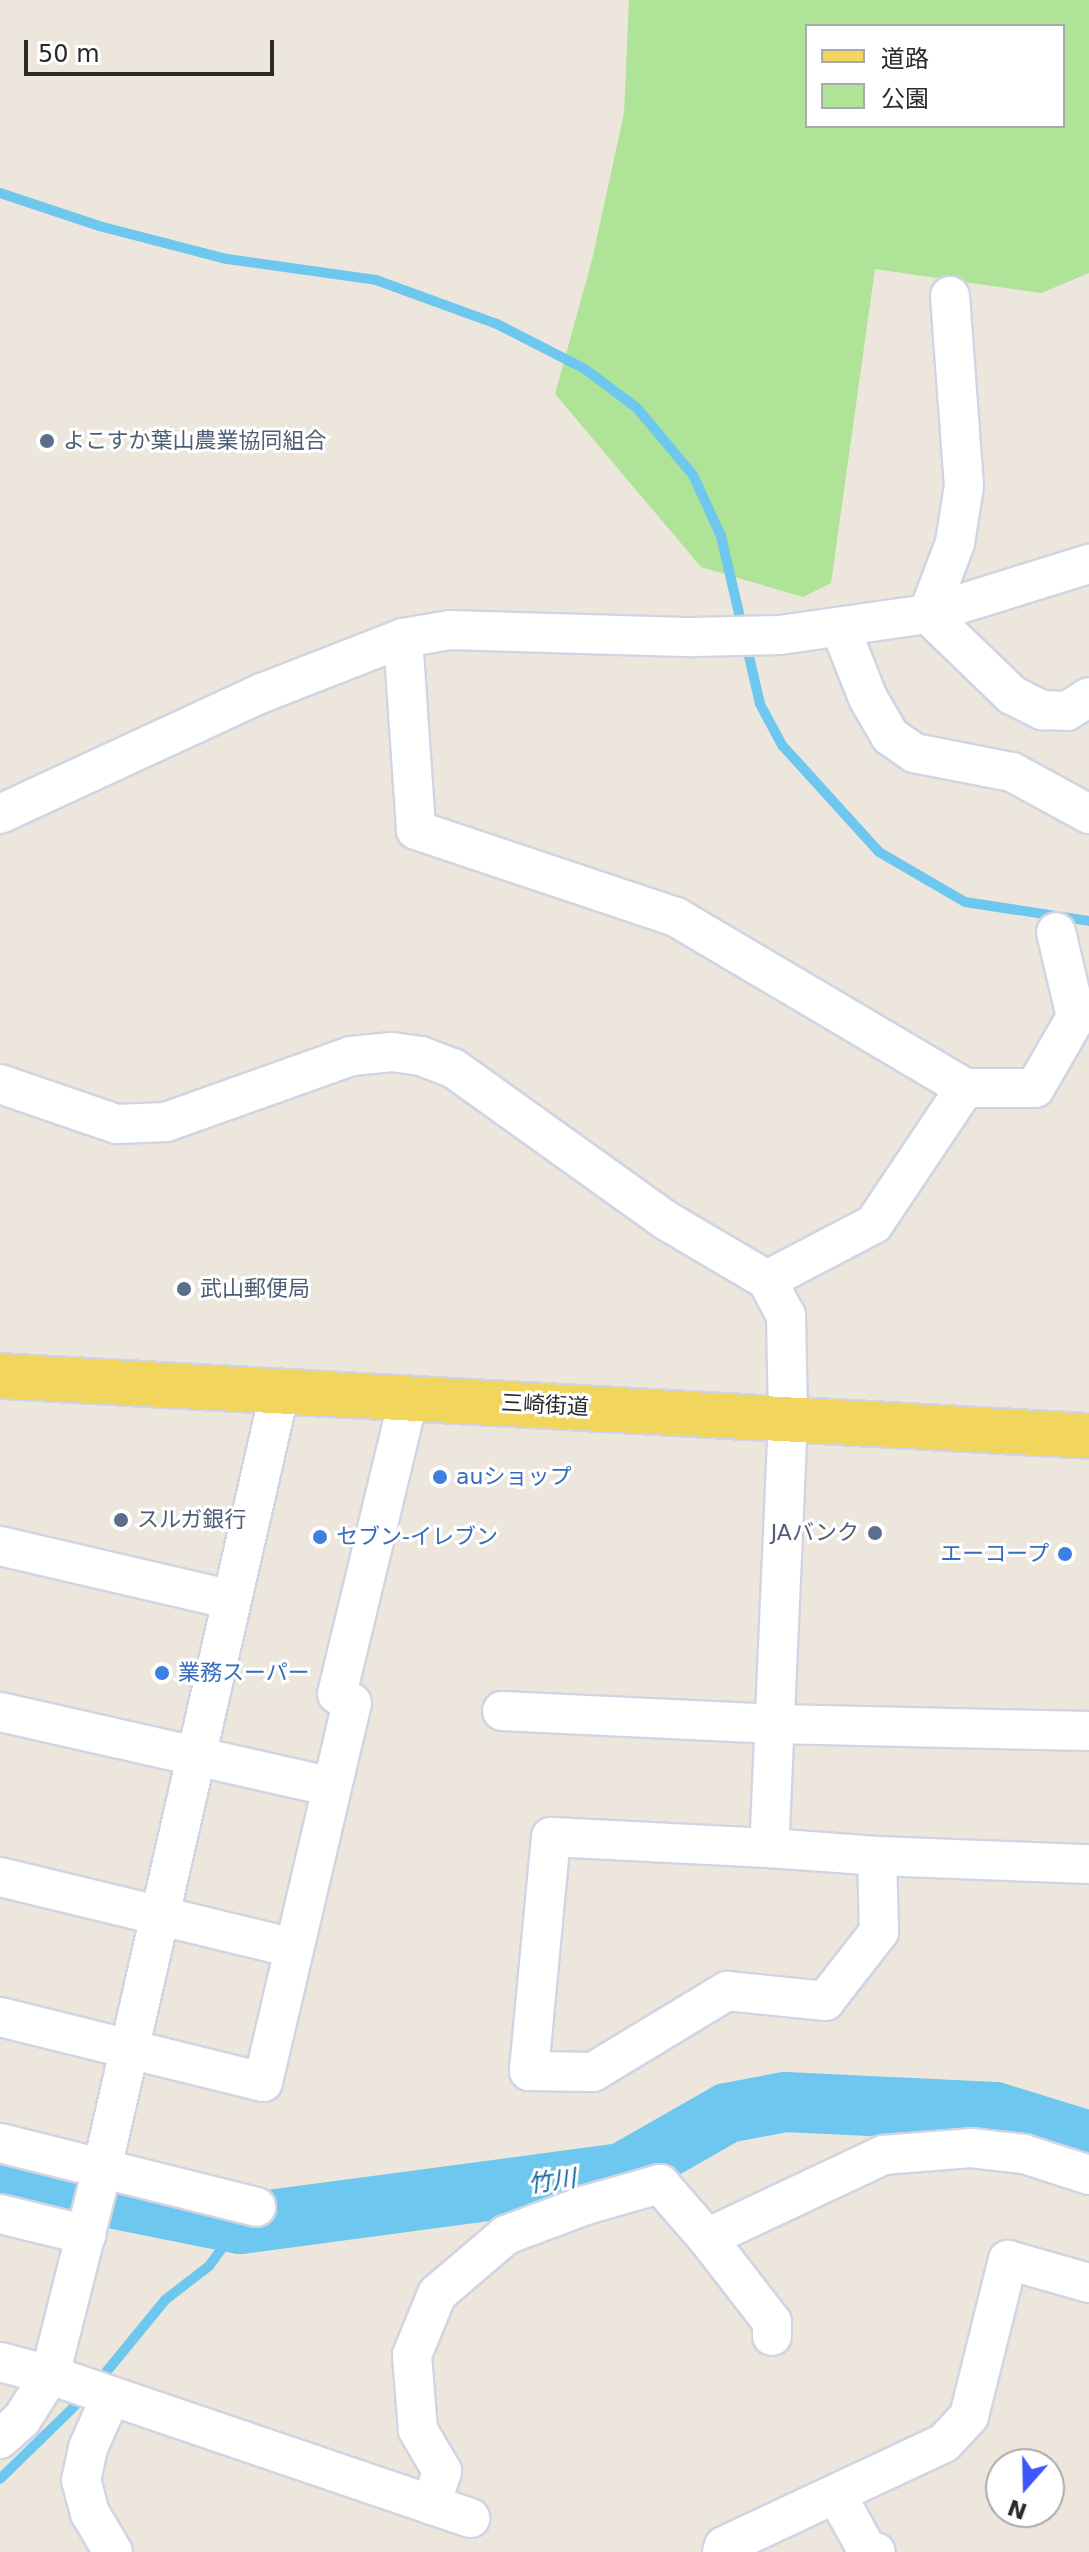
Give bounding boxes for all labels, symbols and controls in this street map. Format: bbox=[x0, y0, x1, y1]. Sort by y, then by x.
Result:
scale bar bbox=[28, 24, 278, 74]
legend bbox=[805, 24, 1065, 128]
text: 50 m bbox=[38, 40, 100, 68]
text: 道路 bbox=[881, 45, 929, 73]
text: 公園 bbox=[881, 85, 929, 113]
place label: よこすか葉山農業協同組合 bbox=[63, 428, 327, 454]
marker: よこすか葉山農業協同組合 bbox=[38, 432, 56, 450]
place label: 武山郵便局 bbox=[200, 1276, 310, 1302]
marker: 武山郵便局 bbox=[175, 1280, 193, 1298]
street label: 三崎街道 bbox=[500, 1390, 590, 1420]
place label: auショップ bbox=[456, 1464, 571, 1490]
marker: auショップ bbox=[431, 1468, 449, 1486]
place label: スルガ銀行 bbox=[137, 1507, 247, 1533]
marker: スルガ銀行 bbox=[112, 1511, 130, 1529]
place label: JAバンク bbox=[772, 1520, 859, 1546]
place label: セブン-イレブン bbox=[336, 1524, 498, 1550]
marker: JAバンク bbox=[866, 1524, 884, 1542]
marker: セブン-イレブン bbox=[311, 1528, 329, 1546]
place label: エーコープ bbox=[939, 1541, 1049, 1567]
marker: エーコープ bbox=[1056, 1545, 1074, 1563]
place label: 業務スーパー bbox=[178, 1660, 310, 1686]
marker: 業務スーパー bbox=[153, 1664, 171, 1682]
water label: 竹川 bbox=[526, 2164, 578, 2200]
north arrow bbox=[985, 2448, 1065, 2528]
text: N bbox=[1004, 2494, 1030, 2524]

